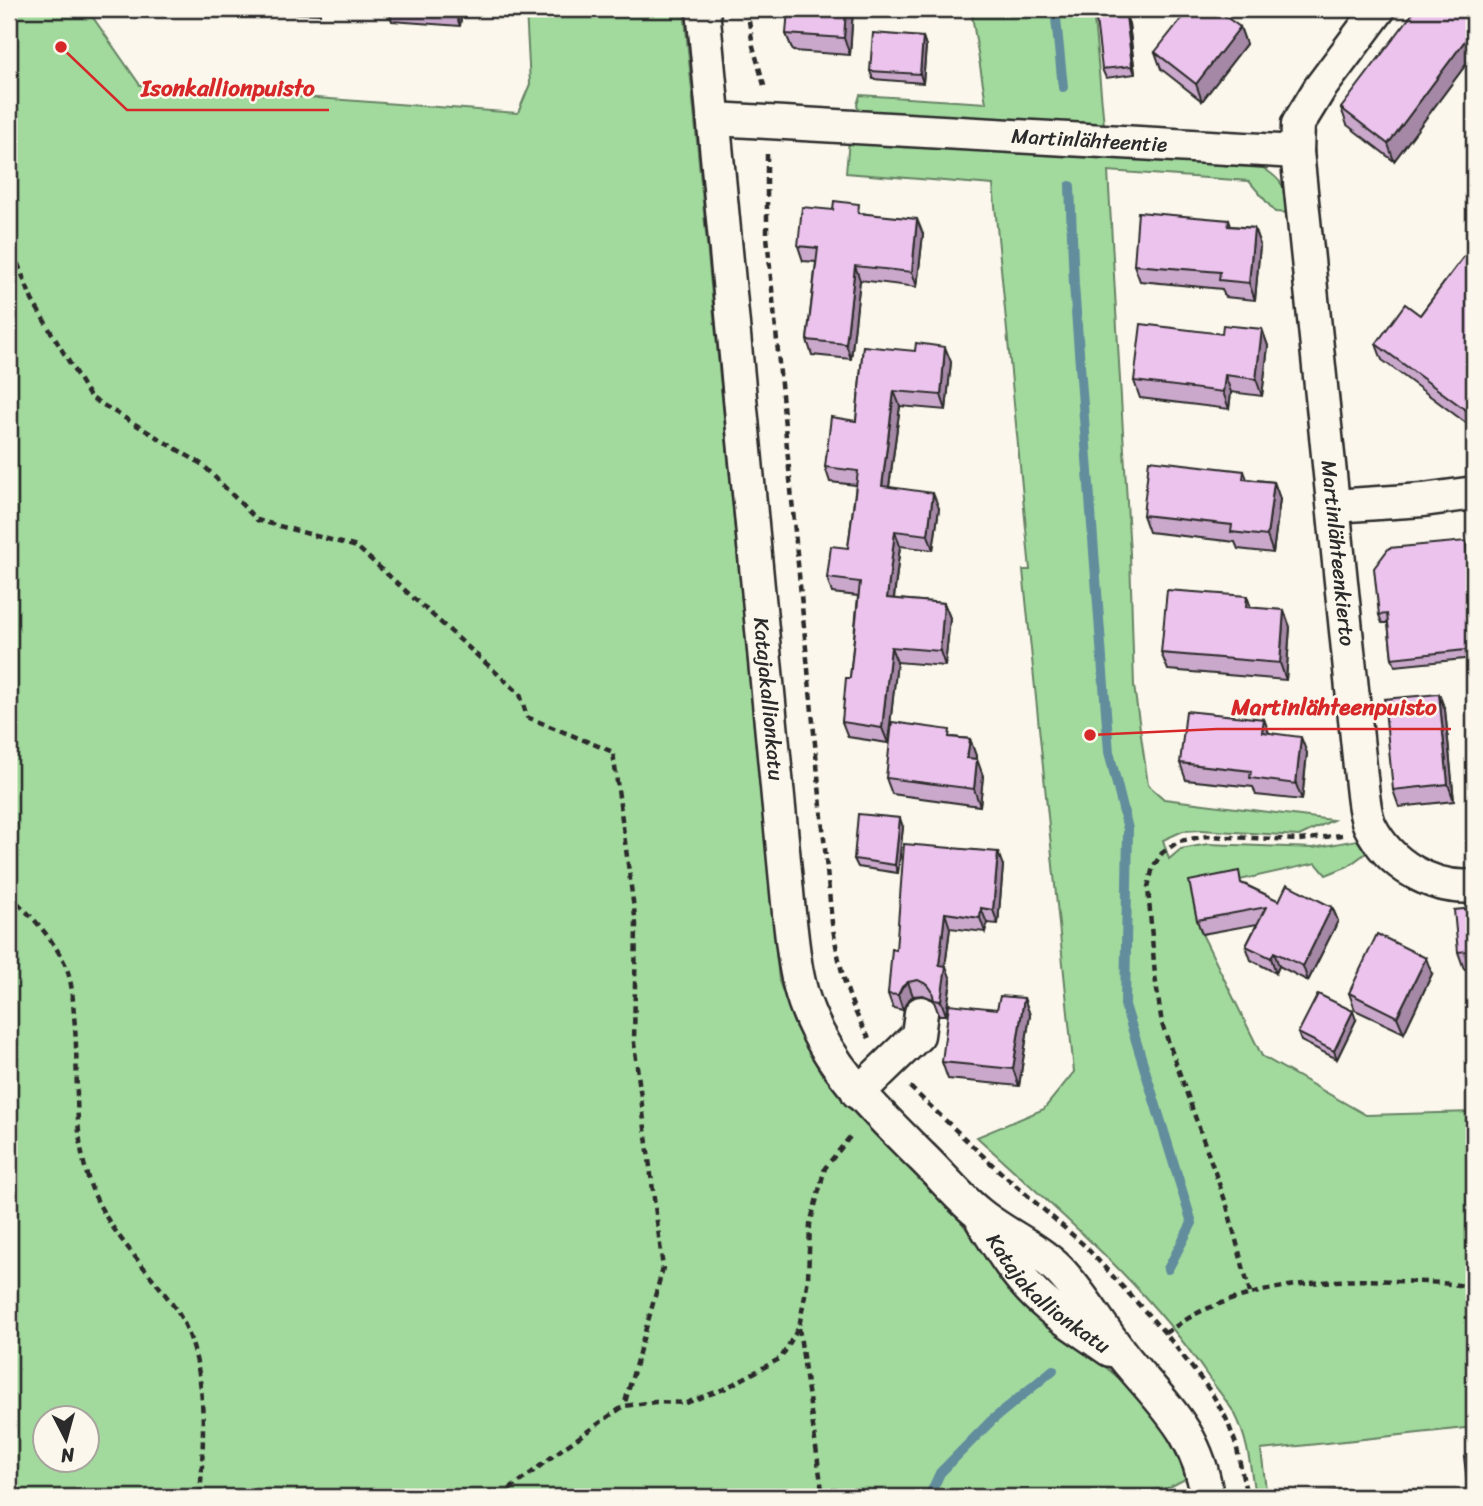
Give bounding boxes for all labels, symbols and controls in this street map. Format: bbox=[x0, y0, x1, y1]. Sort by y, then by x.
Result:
callout: Isonkallionpuisto bbox=[127, 66, 329, 110]
text: Isonkallionpuisto bbox=[140, 68, 315, 109]
street label: Martinlähteentie bbox=[1010, 117, 1168, 164]
street label: Martinlähteenkierto bbox=[1310, 458, 1367, 648]
street label: Katajakallionkatu bbox=[742, 616, 795, 783]
callout: Martinlähteenpuisto bbox=[1217, 685, 1451, 729]
text: Martinlähteenpuisto bbox=[1230, 687, 1437, 728]
street label: Katajakallionkatu bbox=[976, 1225, 1119, 1364]
north arrow bbox=[32, 1404, 102, 1474]
text: N bbox=[59, 1438, 77, 1473]

